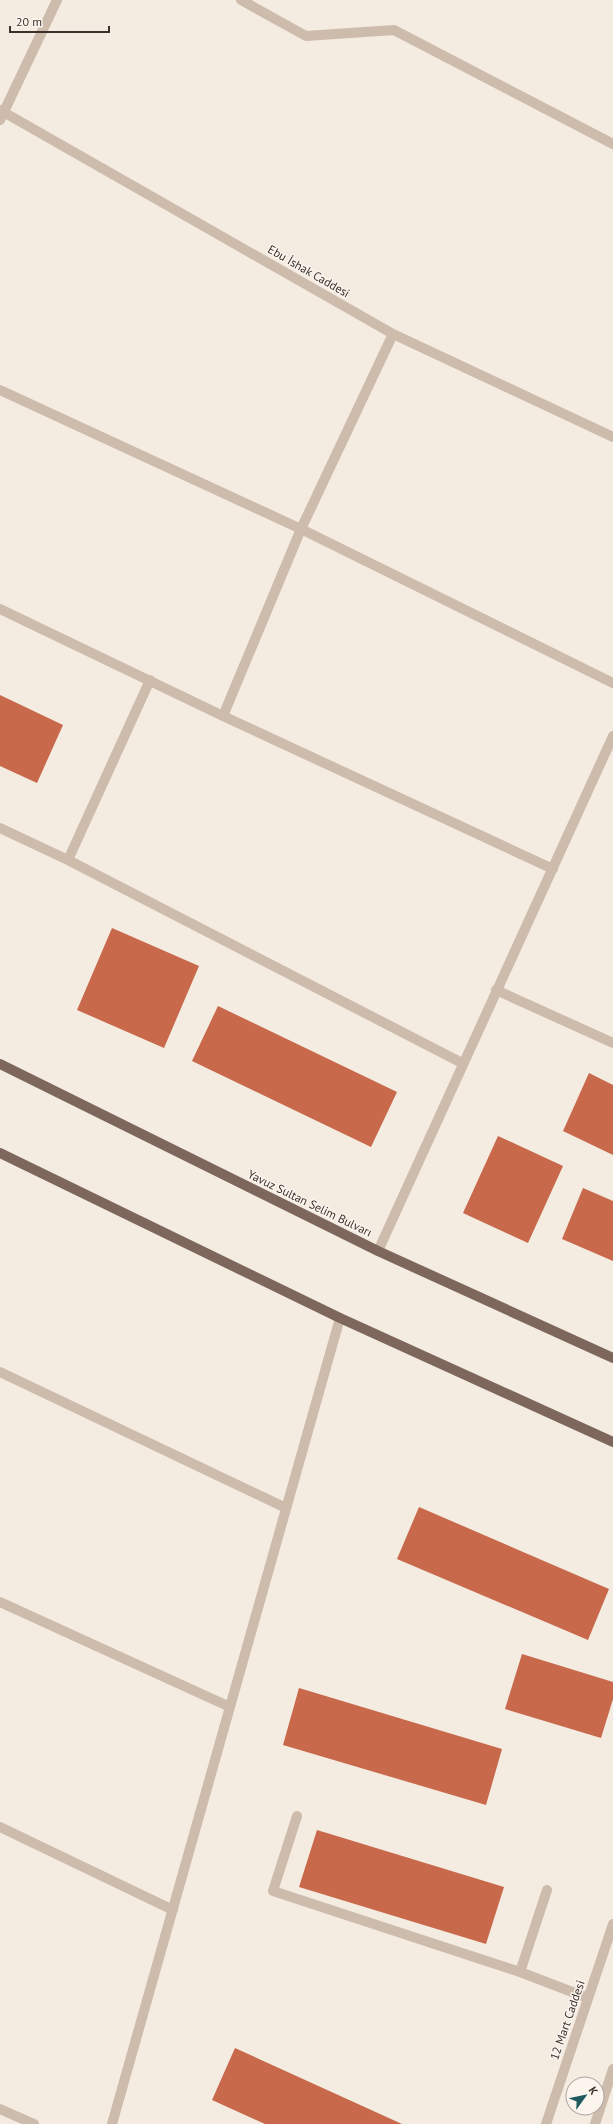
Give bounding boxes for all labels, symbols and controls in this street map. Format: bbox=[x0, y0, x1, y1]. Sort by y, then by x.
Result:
scale bar bbox=[10, 8, 109, 34]
text: 20 m bbox=[16, 14, 42, 29]
street label: Ebu İshak Caddesi bbox=[265, 241, 353, 301]
street label: Yavuz Sultan Selim Bulvarı bbox=[245, 1166, 375, 1240]
street label: 12 Mart Caddesi bbox=[546, 1978, 588, 2062]
north arrow bbox=[565, 2076, 605, 2116]
text: K bbox=[586, 2084, 601, 2097]

